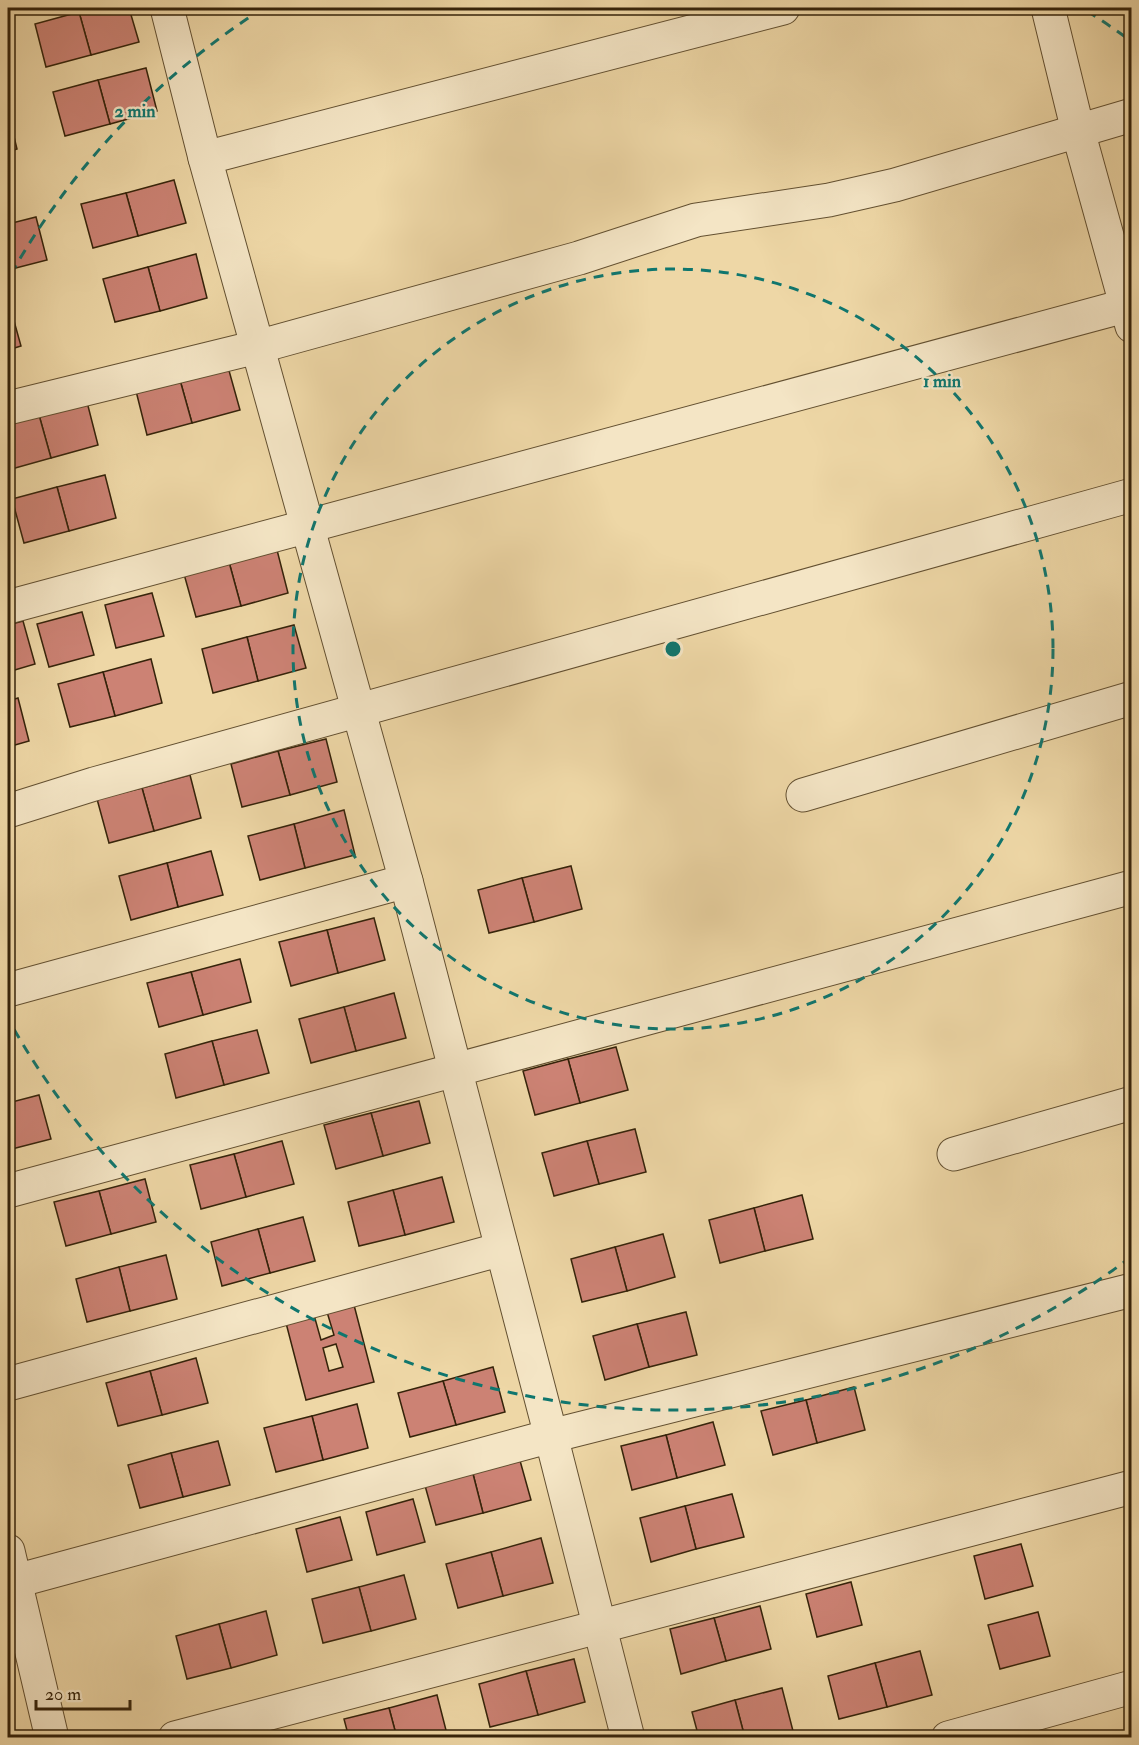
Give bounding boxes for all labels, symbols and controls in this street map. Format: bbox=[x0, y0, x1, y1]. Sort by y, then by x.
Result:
text: 2 min bbox=[115, 100, 156, 123]
text: 1 min bbox=[923, 370, 962, 393]
centre of rings bbox=[663, 639, 683, 659]
scale bar bbox=[36, 1673, 130, 1711]
text: 20 m bbox=[45, 1683, 81, 1706]

